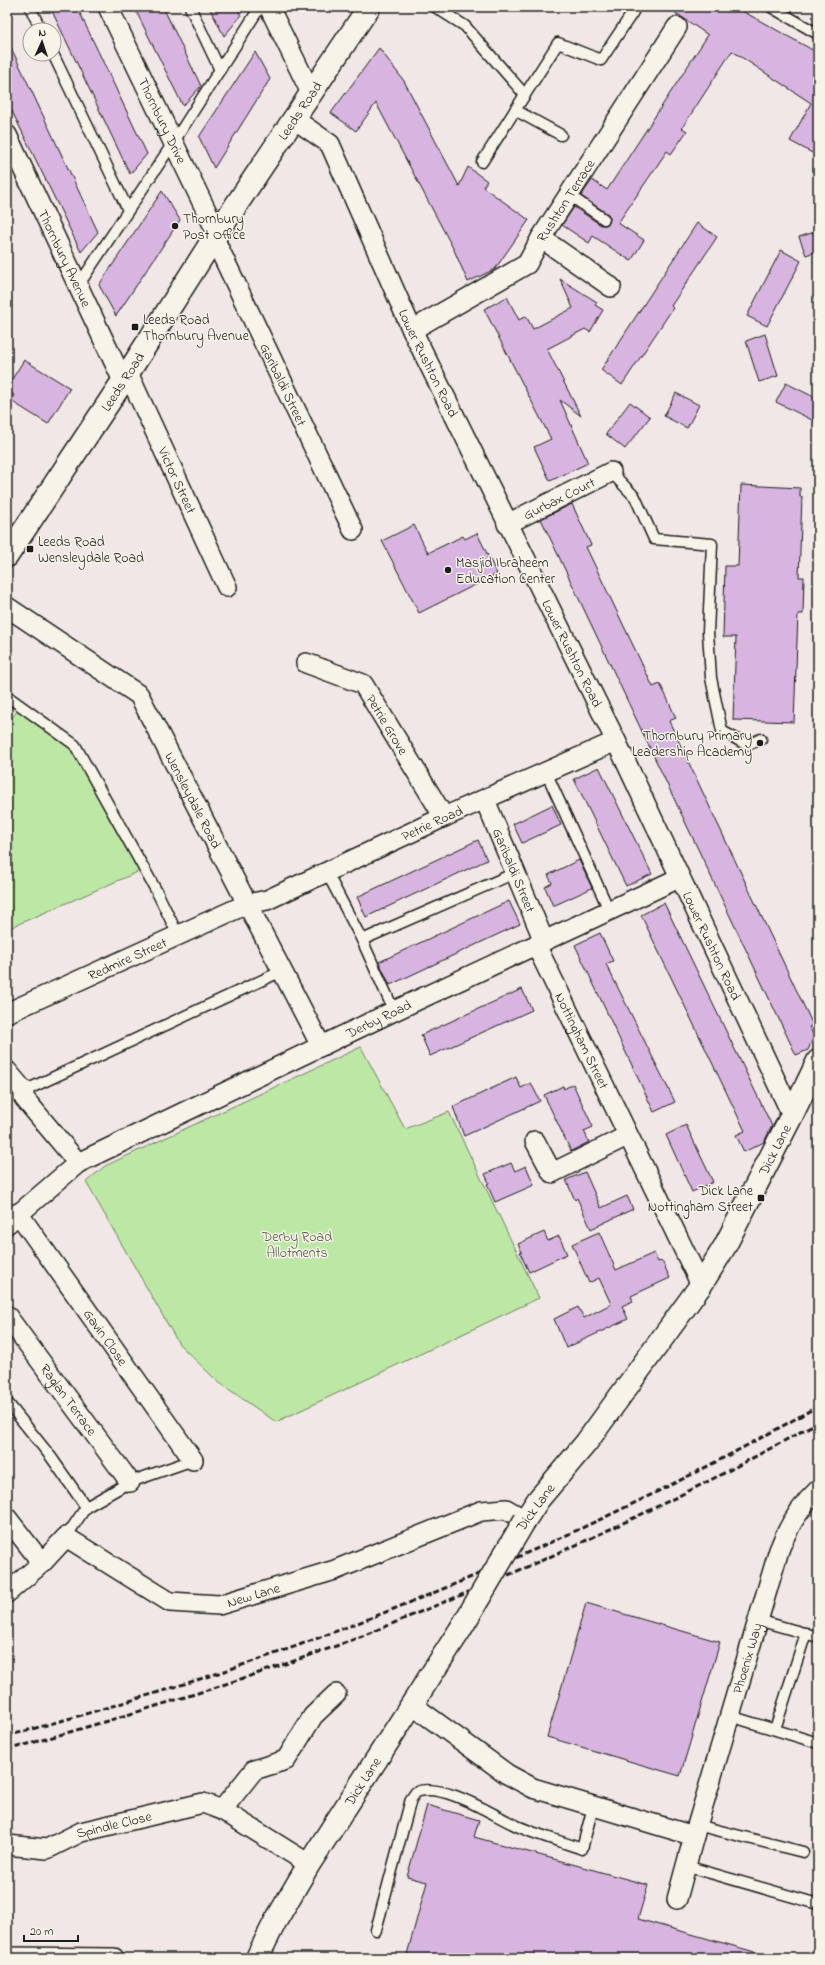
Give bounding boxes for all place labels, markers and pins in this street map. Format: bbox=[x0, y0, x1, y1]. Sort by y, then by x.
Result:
place label: Thornbury Post Office bbox=[183, 209, 246, 246]
marker: Thornbury Post Office bbox=[170, 221, 180, 231]
place label: Leeds Road Thornbury Avenue bbox=[143, 310, 250, 348]
marker: Leeds Road Thornbury Avenue bbox=[130, 322, 140, 332]
place label: Leeds Road Wensleydale Road bbox=[38, 532, 144, 570]
marker: Leeds Road Wensleydale Road bbox=[25, 544, 35, 554]
place label: Masjid Ibraheem Education Center bbox=[456, 553, 556, 590]
marker: Masjid Ibraheem Education Center bbox=[443, 565, 453, 575]
place label: Thornbury Primary Leadership Academy bbox=[632, 726, 752, 764]
marker: Thornbury Primary Leadership Academy bbox=[755, 738, 765, 748]
place label: Dick Lane Nottingham Street bbox=[648, 1181, 754, 1219]
marker: Dick Lane Nottingham Street bbox=[756, 1193, 766, 1203]

